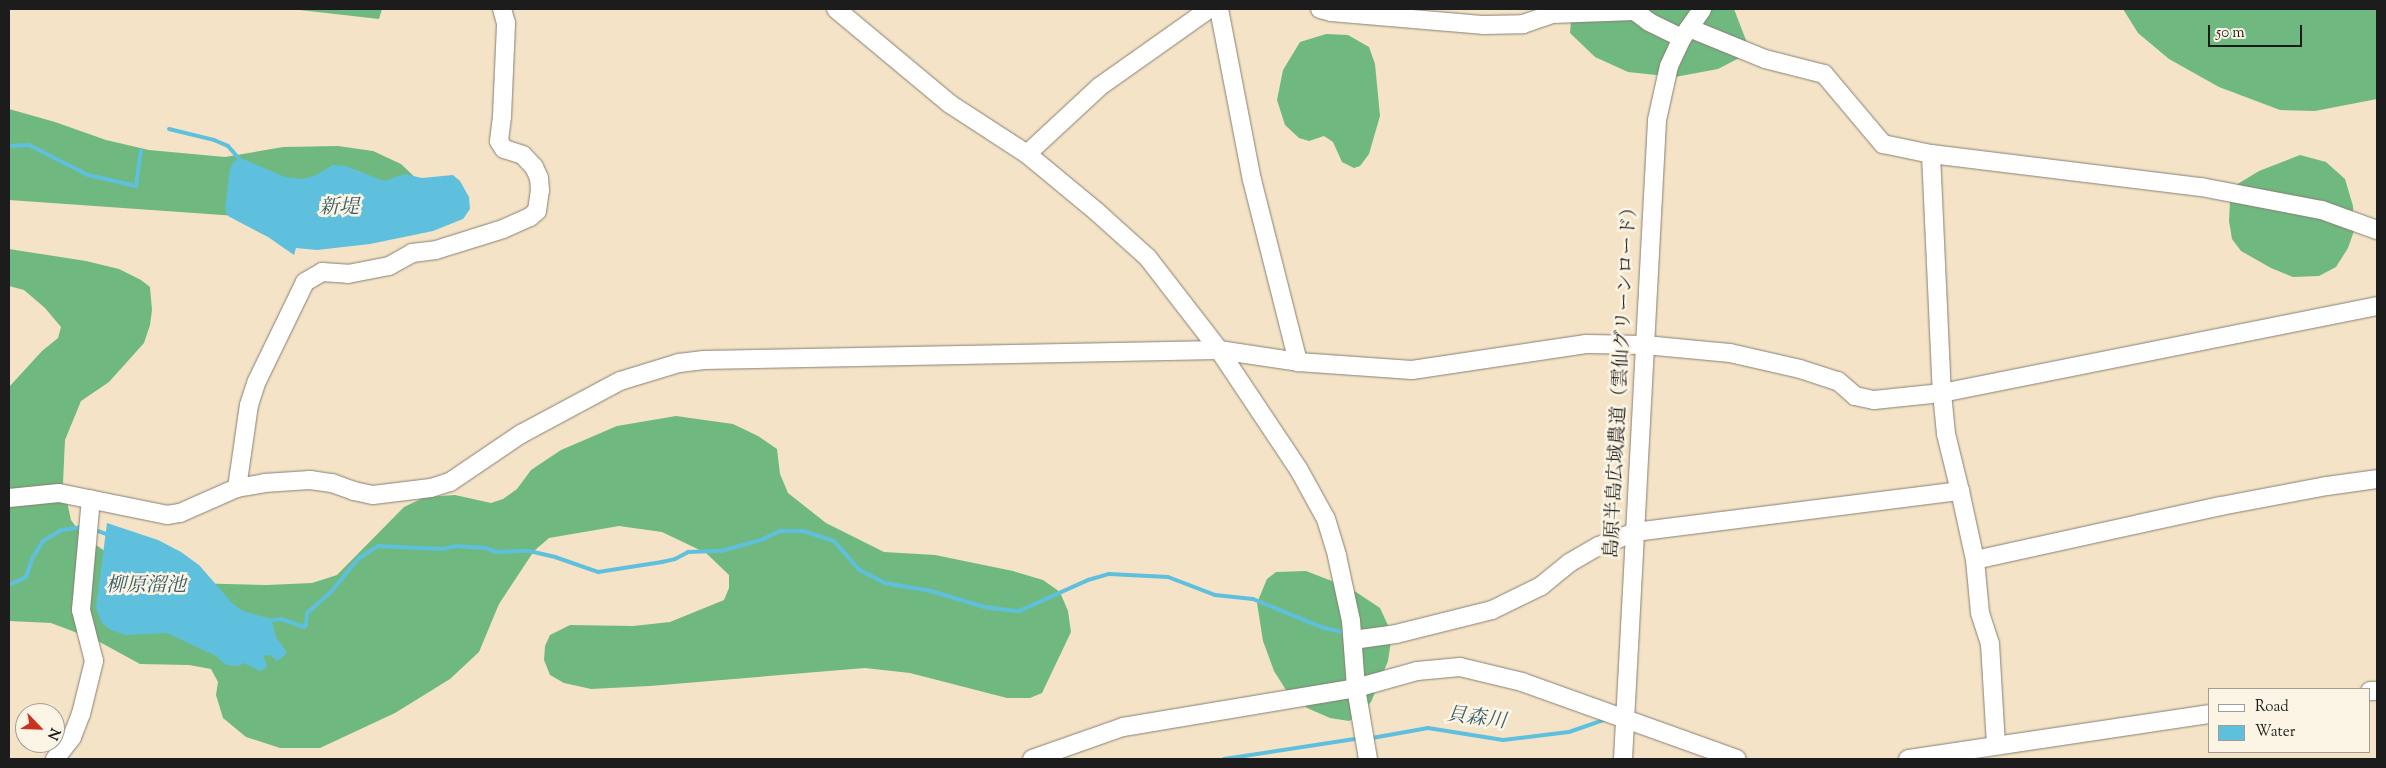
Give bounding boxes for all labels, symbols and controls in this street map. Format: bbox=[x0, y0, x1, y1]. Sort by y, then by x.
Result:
scale bar bbox=[2211, 15, 2305, 47]
text: 50 m bbox=[2216, 23, 2245, 44]
water label: 新堤 bbox=[319, 196, 359, 220]
street label: 島原半島広域農道（雲仙グリーンロード） bbox=[1601, 197, 1643, 559]
water label: 柳原溜池 bbox=[106, 574, 186, 598]
legend bbox=[2208, 688, 2371, 753]
text: Road bbox=[2255, 697, 2289, 718]
north arrow bbox=[15, 703, 65, 753]
water label: 貝森川 bbox=[1445, 703, 1507, 735]
text: Water bbox=[2255, 722, 2295, 743]
text: N bbox=[41, 725, 64, 743]

